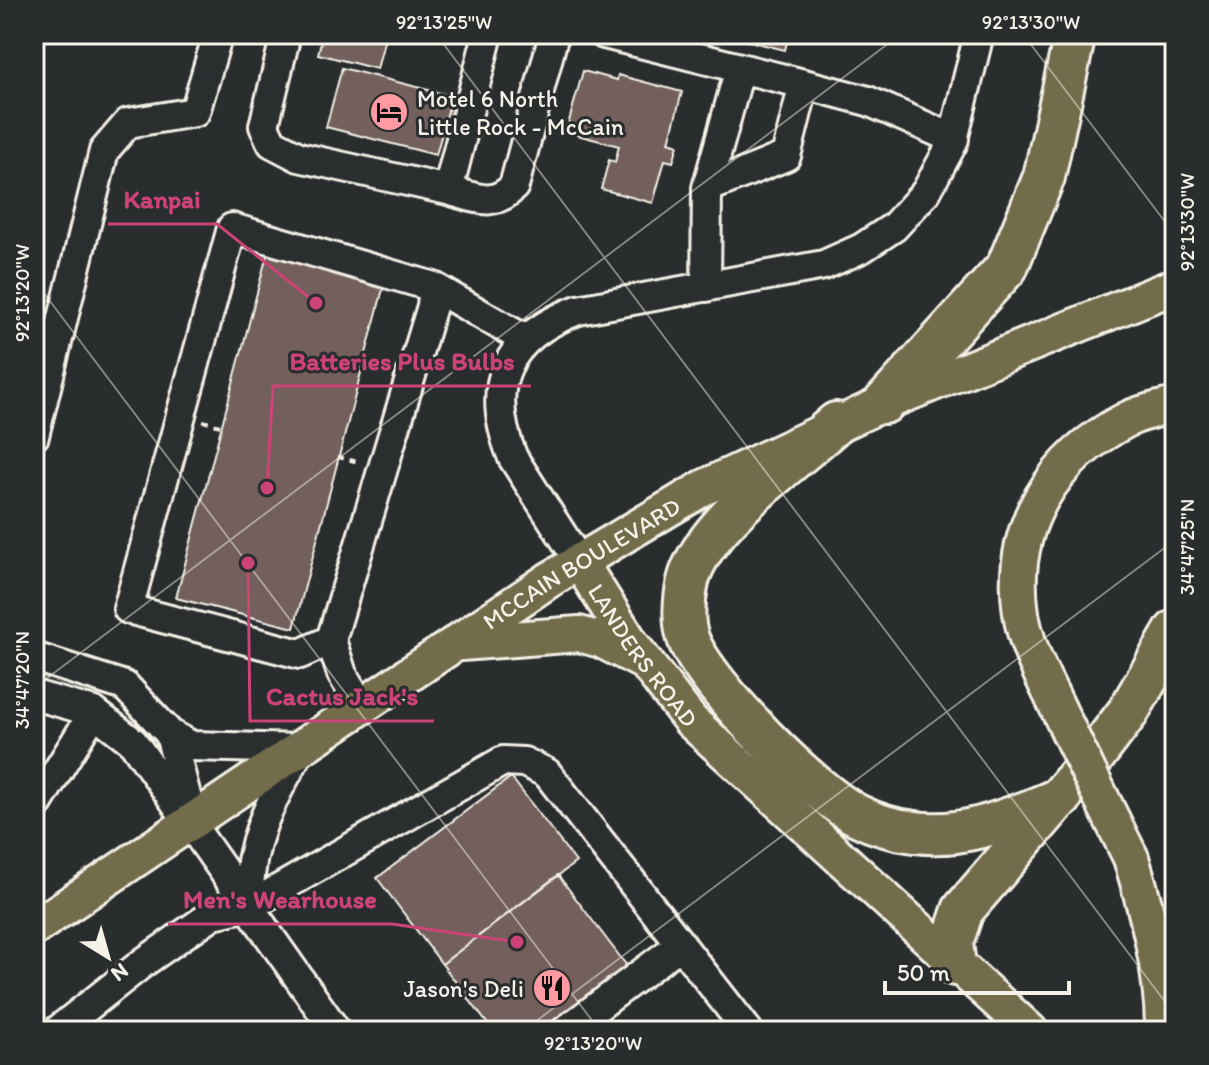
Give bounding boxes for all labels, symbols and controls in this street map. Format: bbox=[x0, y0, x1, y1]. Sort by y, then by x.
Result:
text: 92°13'25"W bbox=[396, 10, 492, 34]
text: 92°13'30"W bbox=[982, 10, 1080, 34]
place label: Motel 6 North Little Rock - McCain bbox=[417, 84, 624, 141]
hotel icon: Motel 6 North Little Rock - McCain bbox=[368, 91, 410, 133]
text: 92°13'30"W bbox=[1175, 173, 1199, 271]
callout: Kanpai bbox=[108, 174, 217, 224]
text: Kanpai bbox=[123, 183, 201, 215]
text: 92°13'20"W bbox=[10, 244, 34, 342]
callout: Batteries Plus Bulbs bbox=[273, 336, 531, 386]
text: Batteries Plus Bulbs bbox=[289, 345, 515, 377]
street label: MCCAIN BOULEVARD bbox=[477, 491, 685, 635]
text: 34°47'25"N bbox=[1175, 499, 1199, 595]
street label: LANDERS ROAD bbox=[582, 578, 705, 733]
text: 34°47'20"N bbox=[10, 631, 34, 729]
callout: Cactus Jack's bbox=[250, 671, 434, 721]
text: Cactus Jack's bbox=[266, 680, 418, 712]
callout: Men's Wearhouse bbox=[168, 874, 392, 924]
text: Men's Wearhouse bbox=[183, 883, 377, 915]
north arrow bbox=[68, 917, 148, 997]
scale bar bbox=[885, 945, 1069, 995]
text: N bbox=[106, 957, 134, 988]
text: 50 m bbox=[897, 958, 950, 987]
restaurant icon: Jason's Deli bbox=[531, 967, 573, 1009]
place label: Jason's Deli bbox=[404, 974, 524, 1003]
text: 92°13'20"W bbox=[544, 1031, 642, 1055]

